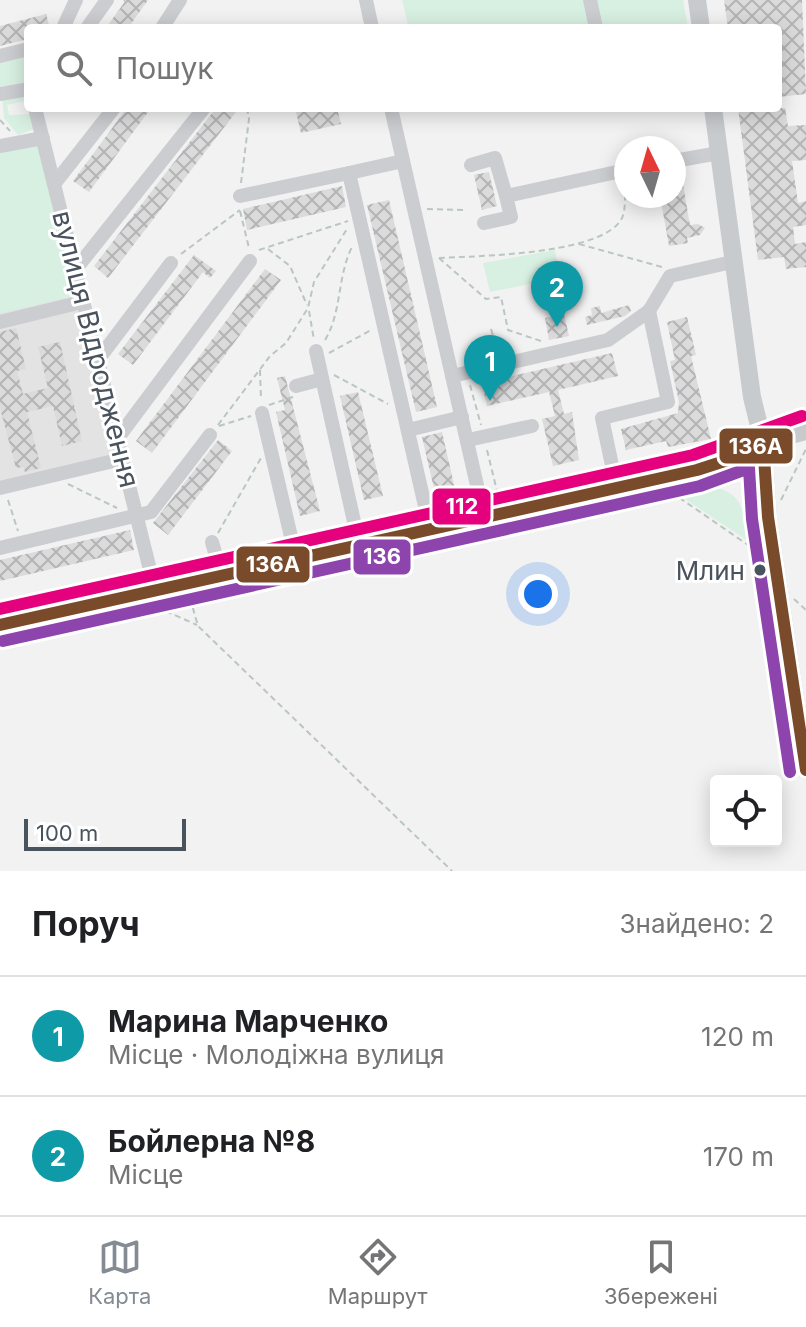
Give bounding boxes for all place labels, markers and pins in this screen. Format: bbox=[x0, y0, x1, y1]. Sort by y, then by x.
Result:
pin: 2 bbox=[531, 261, 583, 327]
pin: 1 bbox=[464, 335, 516, 401]
place label: Млин bbox=[676, 555, 745, 586]
marker: Млин bbox=[752, 562, 768, 578]

